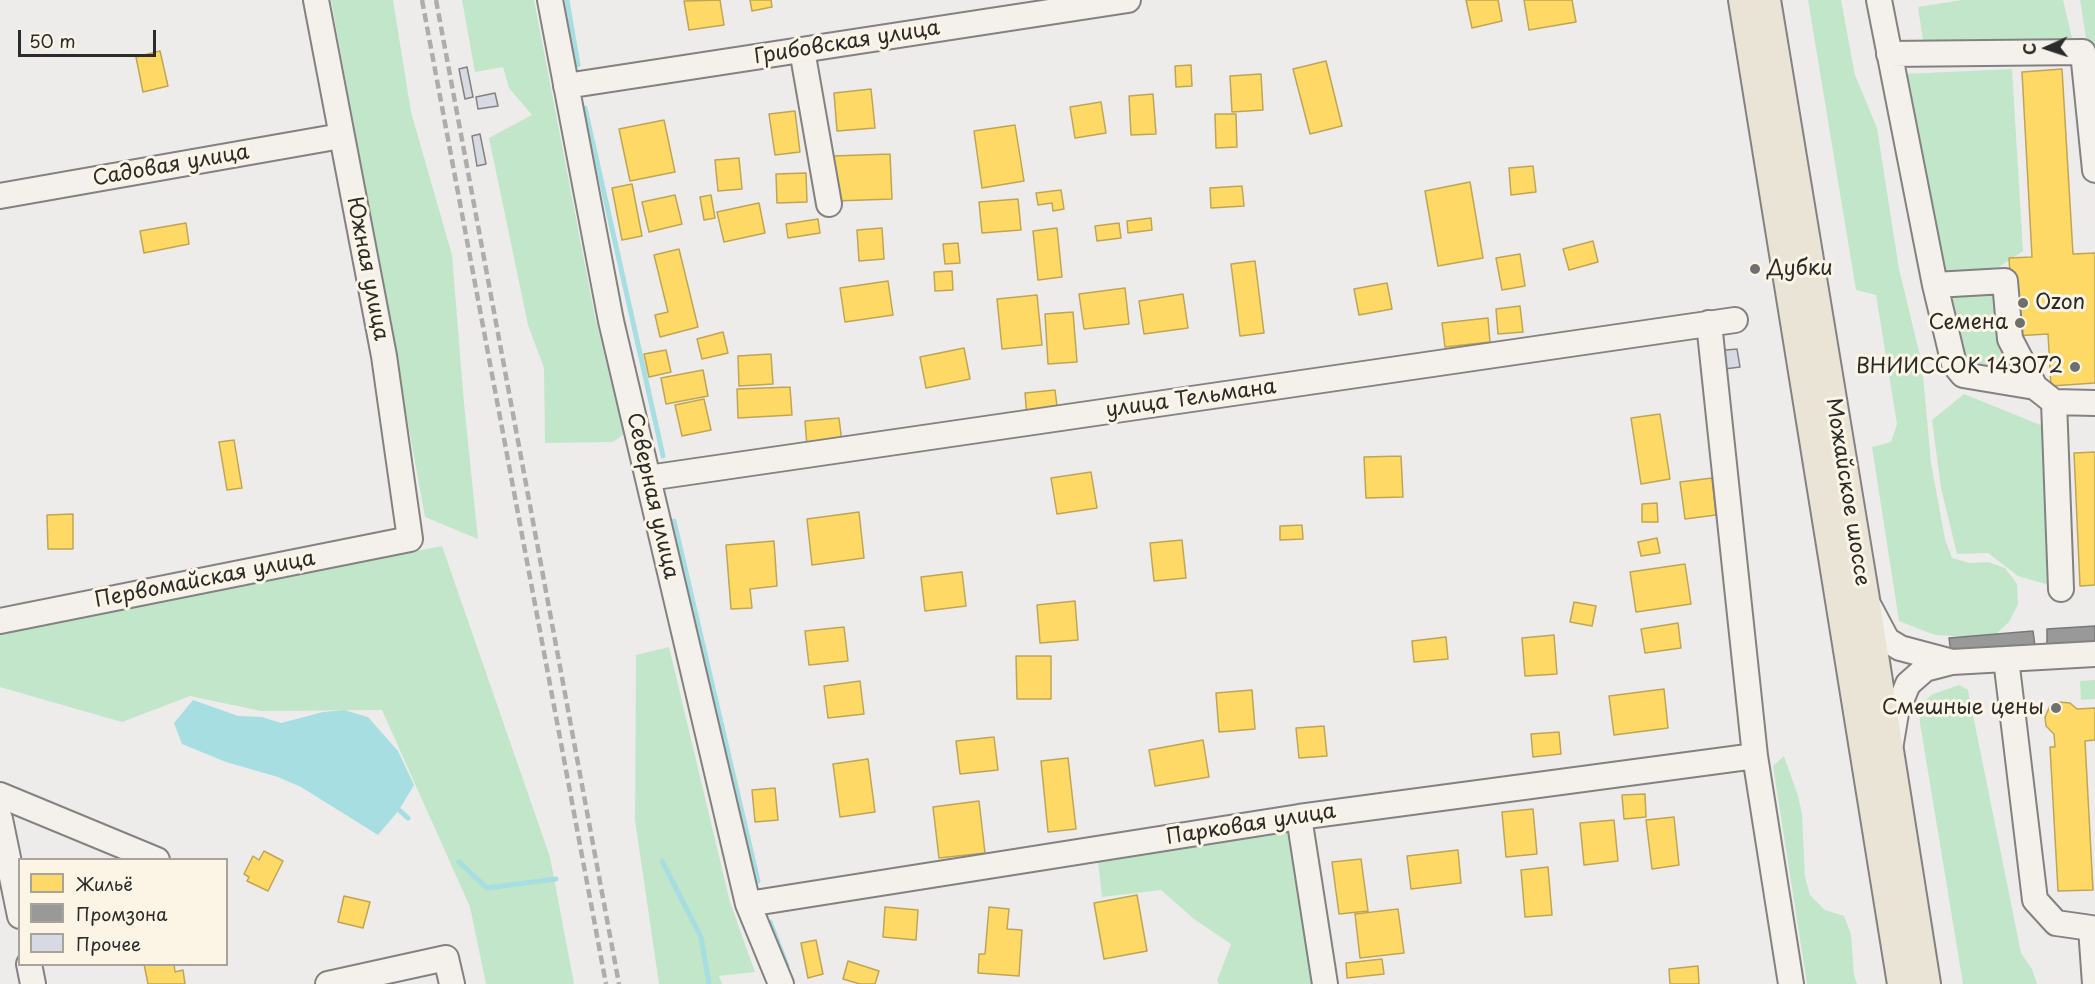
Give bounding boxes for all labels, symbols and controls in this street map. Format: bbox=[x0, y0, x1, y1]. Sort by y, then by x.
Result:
street label: Грибовская улица bbox=[753, 16, 941, 70]
scale bar bbox=[21, 18, 159, 56]
north arrow bbox=[2017, 18, 2077, 78]
text: 50 m bbox=[29, 27, 76, 54]
text: С bbox=[2017, 42, 2041, 56]
street label: Садовая улица bbox=[91, 140, 251, 192]
street label: Южная улица bbox=[341, 195, 393, 343]
place label: Дубки bbox=[1767, 256, 1833, 282]
marker: Дубки bbox=[1748, 262, 1762, 276]
place label: Ozon bbox=[2035, 290, 2085, 316]
marker: Ozon bbox=[2016, 296, 2030, 310]
place label: Семена bbox=[1929, 310, 2008, 336]
marker: Семена bbox=[2013, 316, 2027, 330]
place label: ВНИИССОК 143072 bbox=[1856, 354, 2063, 380]
marker: ВНИИССОК 143072 bbox=[2068, 360, 2082, 374]
street label: улица Тельмана bbox=[1104, 375, 1278, 423]
street label: Можайское шоссе bbox=[1820, 396, 1874, 588]
street label: Северная улица bbox=[621, 410, 683, 582]
street label: Первомайская улица bbox=[93, 546, 317, 614]
place label: Смешные цены bbox=[1882, 695, 2044, 721]
marker: Смешные цены bbox=[2049, 701, 2063, 715]
street label: Парковая улица bbox=[1164, 799, 1338, 851]
legend bbox=[18, 858, 228, 966]
text: Жильё bbox=[76, 870, 133, 897]
text: Промзона bbox=[76, 900, 167, 927]
text: Прочее bbox=[76, 930, 141, 957]

